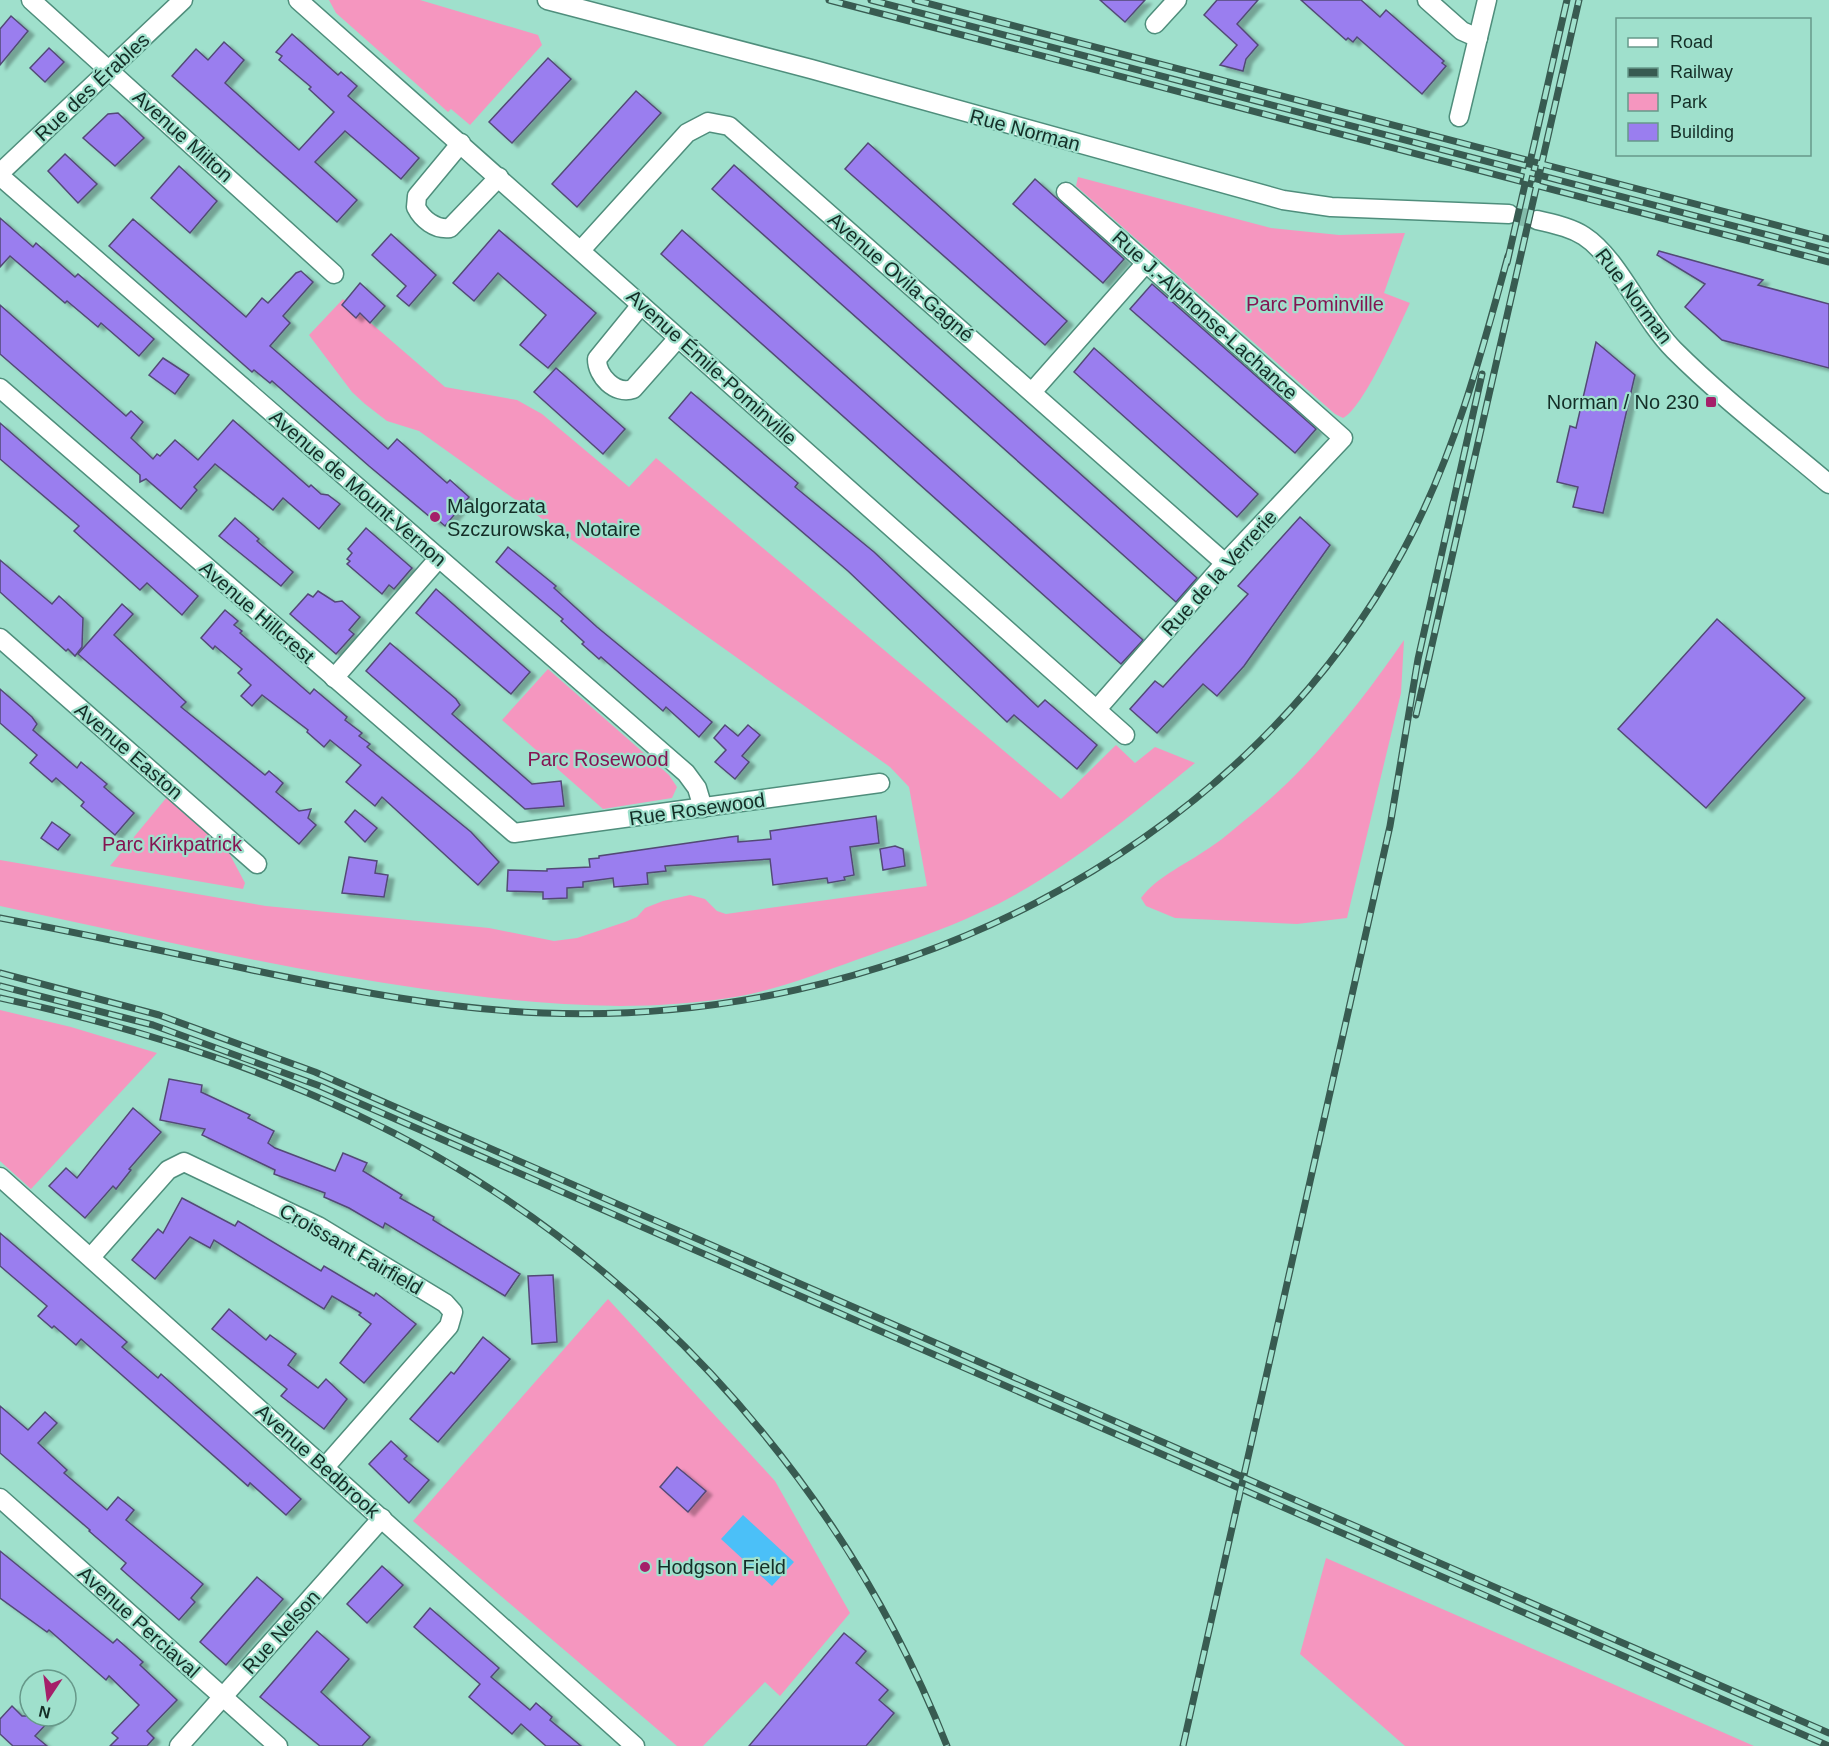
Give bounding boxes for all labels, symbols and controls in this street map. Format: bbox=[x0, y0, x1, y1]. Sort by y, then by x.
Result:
legend bbox=[1616, 18, 1811, 156]
street label: Rue des Érables bbox=[30, 29, 154, 145]
text: Road bbox=[1670, 32, 1713, 52]
text: Railway bbox=[1670, 62, 1733, 82]
street label: Avenue Milton bbox=[129, 86, 237, 186]
text: Park bbox=[1670, 92, 1708, 112]
street label: Rue Norman bbox=[967, 105, 1083, 155]
text: Building bbox=[1670, 122, 1734, 142]
street label: Avenue Ovila-Gagné bbox=[824, 208, 978, 346]
street label: Rue J.-Alphonse-Lachance bbox=[1108, 226, 1302, 404]
street label: Rue Norman bbox=[1591, 244, 1677, 348]
street label: Avenue Émile-Pominville bbox=[623, 285, 801, 449]
park label: Parc Pominville bbox=[1246, 293, 1384, 315]
place label: Norman / No 230 bbox=[1547, 391, 1699, 413]
marker: Norman / No 230 bbox=[1704, 395, 1718, 409]
street label: Avenue de Mount-Vernon bbox=[265, 405, 451, 571]
place label: Malgorzata Szczurowska, Notaire bbox=[447, 495, 640, 540]
street label: Rue de la Verrerie bbox=[1157, 506, 1281, 640]
marker: Malgorzata Szczurowska, Notaire bbox=[428, 510, 442, 524]
street label: Avenue Hillcrest bbox=[195, 556, 319, 668]
street label: Avenue Easton bbox=[71, 698, 187, 804]
park label: Parc Rosewood bbox=[527, 748, 669, 770]
street label: Rue Rosewood bbox=[628, 789, 766, 829]
park label: Parc Kirkpatrick bbox=[102, 833, 243, 855]
street label: Croissant Fairfield bbox=[276, 1199, 426, 1299]
street label: Avenue Bedbrook bbox=[252, 1400, 385, 1523]
place label: Hodgson Field bbox=[657, 1556, 786, 1578]
marker: Hodgson Field bbox=[638, 1560, 652, 1574]
street label: Avenue Perciaval bbox=[74, 1562, 204, 1682]
street label: Rue Nelson bbox=[238, 1586, 324, 1678]
north arrow bbox=[18, 1668, 78, 1728]
text: N bbox=[37, 1703, 52, 1722]

